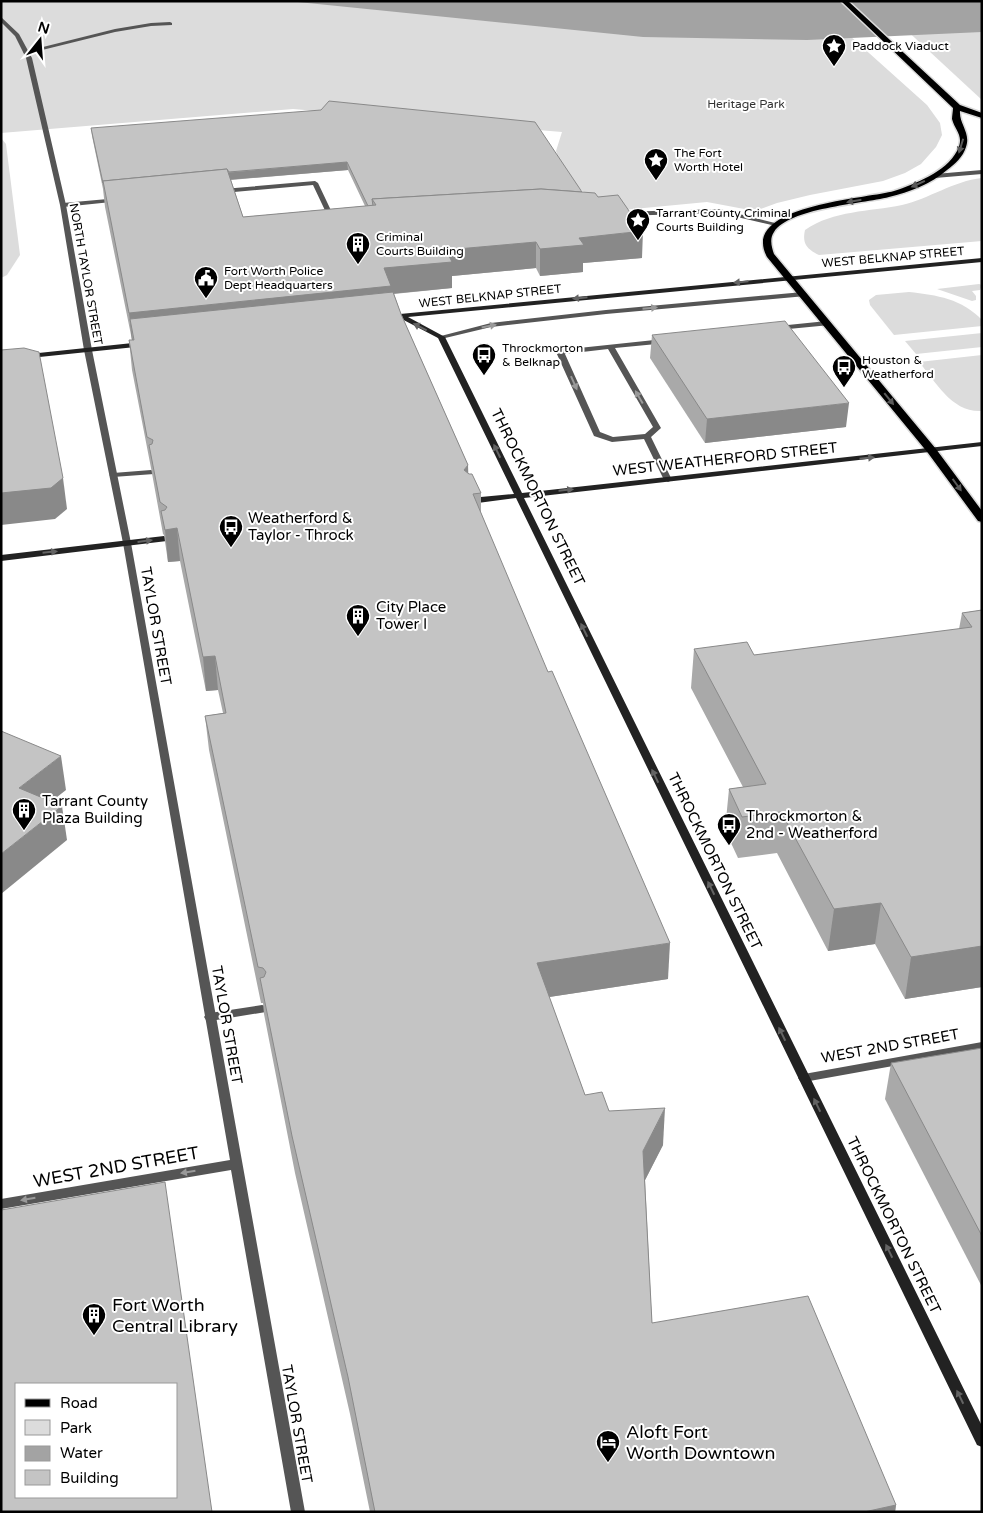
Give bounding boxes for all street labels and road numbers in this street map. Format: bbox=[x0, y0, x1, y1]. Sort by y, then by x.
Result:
street label: NORTH TAYLOR STREET bbox=[67, 202, 105, 347]
street label: WEST BELKNAP STREET bbox=[821, 244, 966, 270]
street label: WEST BELKNAP STREET bbox=[418, 281, 563, 310]
street label: THROCKMORTON STREET bbox=[487, 405, 589, 589]
street label: WEST WEATHERFORD STREET bbox=[612, 438, 838, 480]
street label: TAYLOR STREET bbox=[137, 565, 175, 687]
street label: THROCKMORTON STREET bbox=[664, 769, 766, 953]
street label: TAYLOR STREET bbox=[208, 964, 246, 1086]
street label: WEST 2ND STREET bbox=[820, 1025, 960, 1067]
street label: THROCKMORTON STREET bbox=[843, 1133, 945, 1317]
street label: WEST 2ND STREET bbox=[31, 1142, 201, 1192]
street label: TAYLOR STREET bbox=[278, 1363, 316, 1485]

